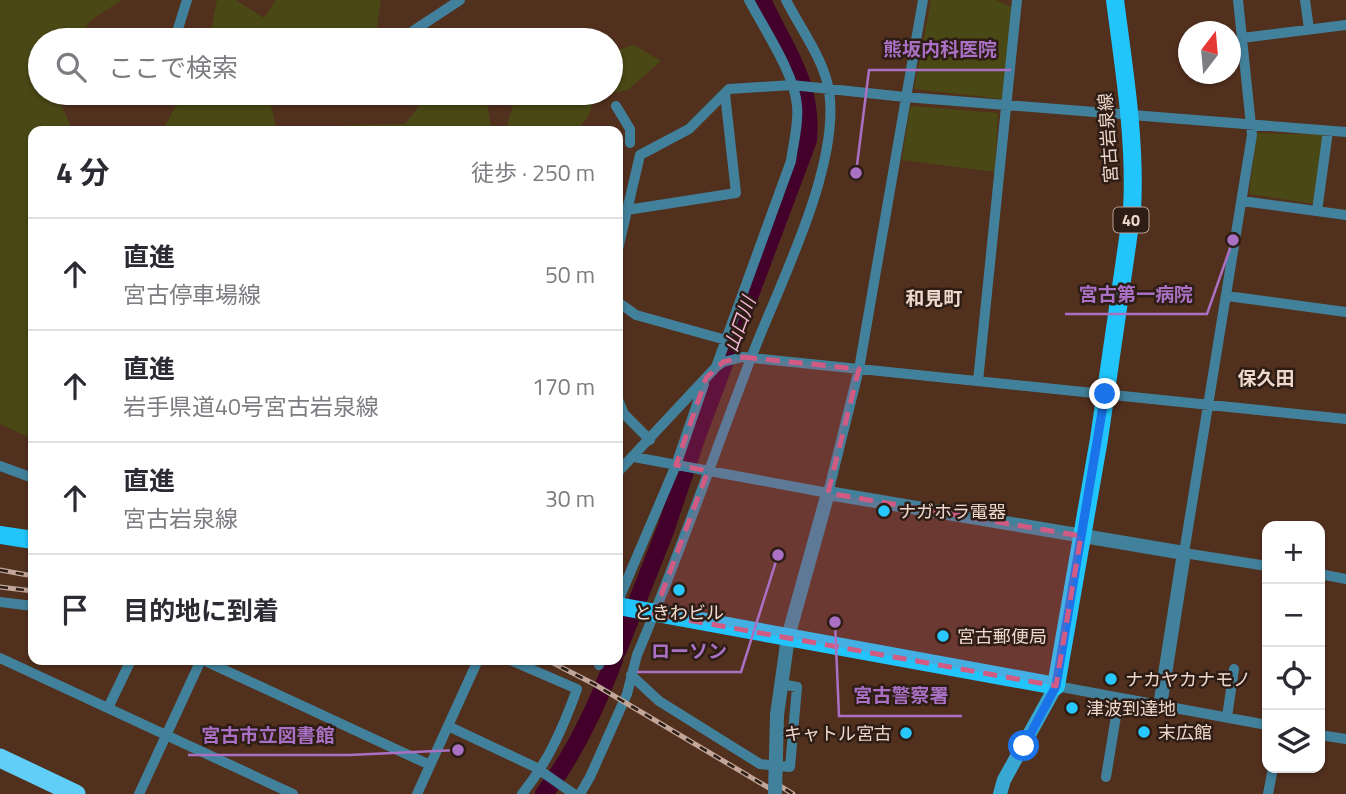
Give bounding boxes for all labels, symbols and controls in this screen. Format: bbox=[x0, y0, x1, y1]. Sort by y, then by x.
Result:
north arrow bbox=[1178, 21, 1241, 84]
search box bbox=[28, 28, 623, 105]
callout: 熊坂内科医院 bbox=[869, 30, 1011, 70]
text: 熊坂内科医院 bbox=[883, 34, 997, 63]
icon: search bbox=[52, 48, 90, 86]
text: ここで検索 bbox=[108, 48, 238, 87]
street label: 宮古岩泉線 bbox=[1091, 92, 1125, 184]
text: 4 分 bbox=[56, 149, 109, 195]
text: 徒歩 · 250 m bbox=[471, 155, 595, 190]
road number: 40 bbox=[1114, 208, 1148, 232]
text: 直進 bbox=[123, 237, 175, 276]
icon: ahead bbox=[56, 255, 94, 293]
text: 50 m bbox=[545, 257, 595, 292]
callout: 宮古第一病院 bbox=[1065, 274, 1207, 314]
text: 宮古停車場線 bbox=[123, 277, 261, 312]
text: 宮古第一病院 bbox=[1079, 279, 1193, 308]
district label: 和見町 bbox=[905, 283, 963, 312]
water label: 山口川 bbox=[716, 290, 763, 356]
text: 直進 bbox=[123, 349, 175, 388]
district label: 保久田 bbox=[1237, 363, 1295, 392]
icon: ahead bbox=[56, 367, 94, 405]
text: 170 m bbox=[532, 369, 595, 404]
route end bbox=[1089, 378, 1120, 409]
text: 岩手県道40号宮古岩泉線 bbox=[123, 389, 379, 424]
text: 直進 bbox=[123, 461, 175, 500]
icon: ahead bbox=[56, 479, 94, 517]
text: 30 m bbox=[545, 481, 595, 516]
place label: ナガホラ電器 bbox=[898, 498, 1006, 525]
text: 宮古岩泉線 bbox=[123, 501, 238, 536]
marker: ナガホラ電器 bbox=[876, 503, 892, 519]
map controls bbox=[1262, 521, 1325, 773]
button: + bbox=[1262, 521, 1325, 584]
marker: ときわビル bbox=[671, 582, 687, 598]
button: − bbox=[1262, 584, 1325, 647]
icon: arrive bbox=[56, 591, 94, 629]
text: 目的地に到着 bbox=[123, 591, 279, 630]
place label: ときわビル bbox=[634, 599, 724, 626]
place label: 宮古郵便局 bbox=[957, 623, 1047, 650]
marker: 宮古郵便局 bbox=[935, 628, 951, 644]
callout: ローソン bbox=[637, 632, 741, 672]
text: ローソン bbox=[651, 636, 727, 665]
button: locate bbox=[1262, 647, 1325, 710]
place label: ナカヤカナモノ bbox=[1125, 666, 1251, 693]
marker: ナカヤカナモノ bbox=[1103, 671, 1119, 687]
callout: 宮古警察署 bbox=[839, 676, 962, 716]
text: 宮古警察署 bbox=[853, 680, 949, 709]
place label: 津波到達地 bbox=[1086, 695, 1176, 722]
marker: 津波到達地 bbox=[1064, 700, 1080, 716]
button: layers bbox=[1262, 710, 1325, 773]
callout: 宮古市立図書館 bbox=[188, 715, 349, 755]
place label: 末広館 bbox=[1158, 719, 1212, 746]
text: 宮古市立図書館 bbox=[201, 720, 335, 749]
place label: キャトル宮古 bbox=[784, 720, 892, 747]
marker: 末広館 bbox=[1136, 724, 1152, 740]
marker: キャトル宮古 bbox=[898, 725, 914, 741]
route start bbox=[1008, 730, 1039, 761]

